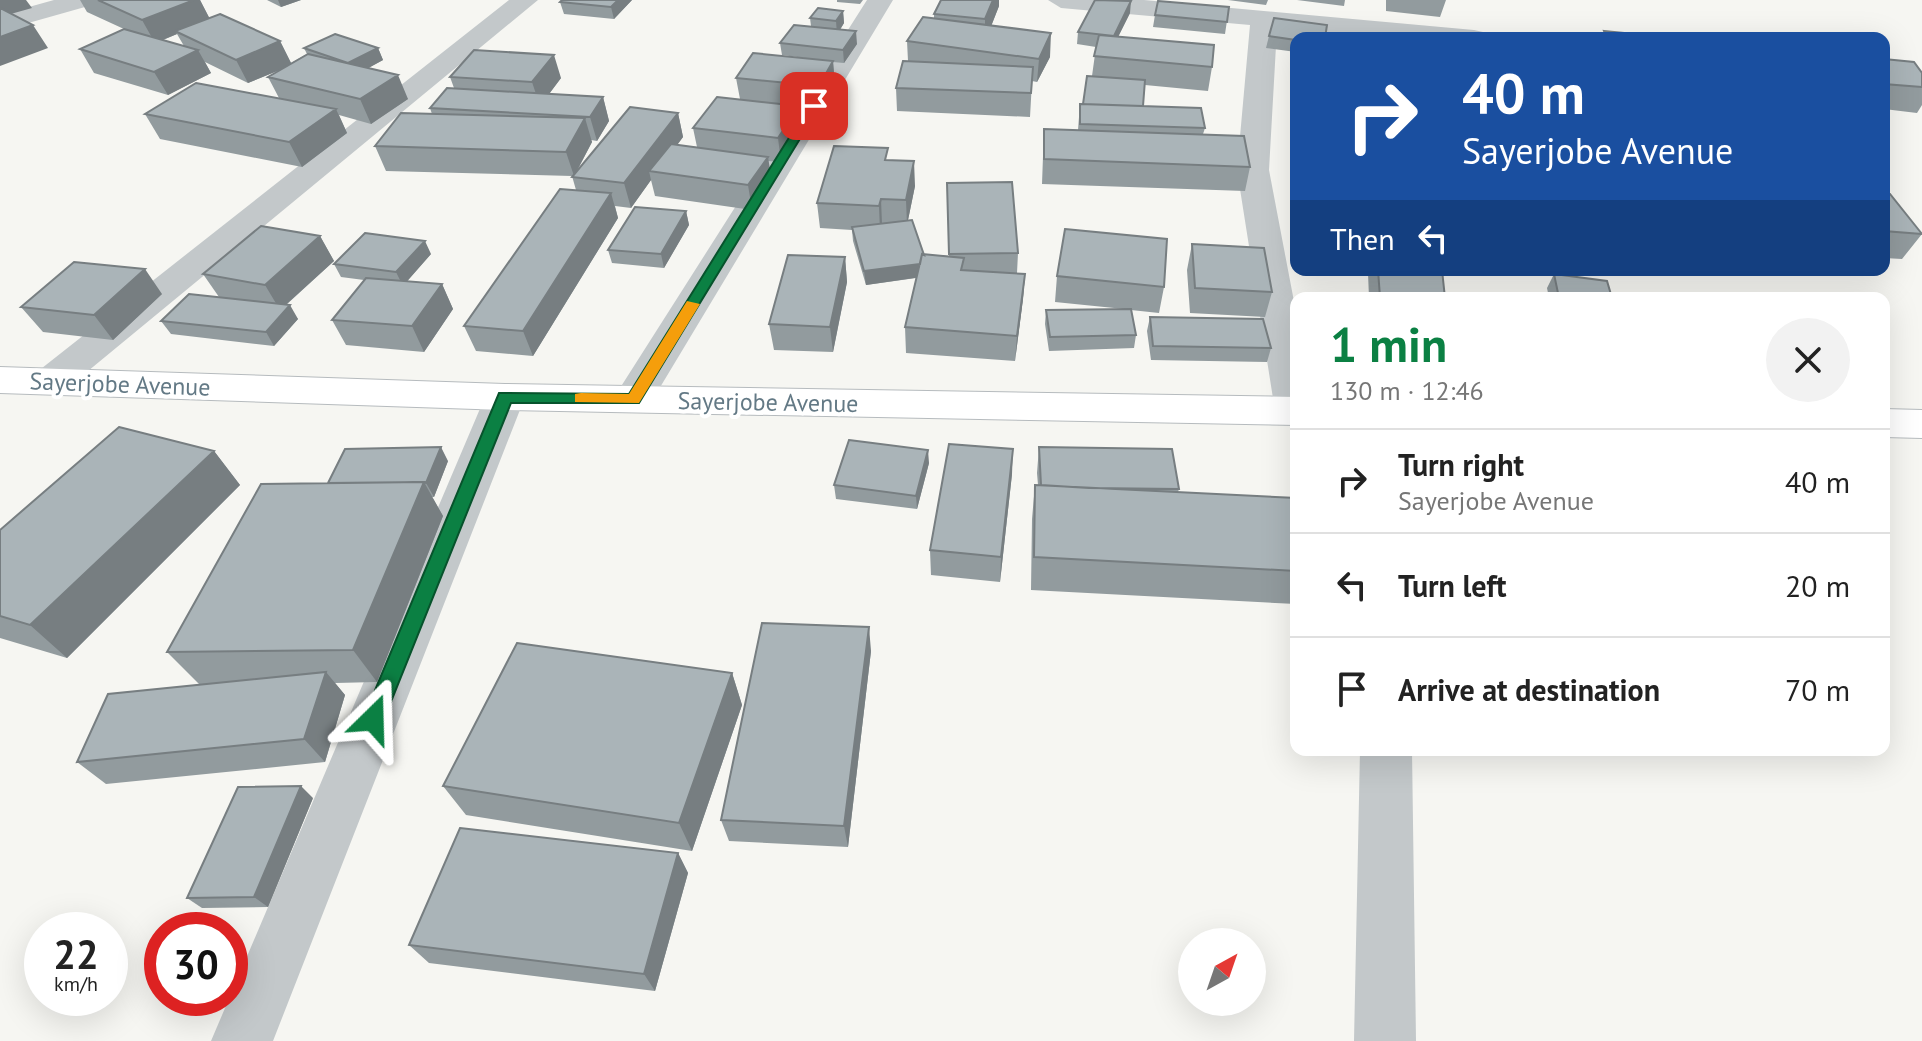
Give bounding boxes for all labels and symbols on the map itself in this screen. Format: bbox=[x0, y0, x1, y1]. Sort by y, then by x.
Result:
pin bbox=[780, 72, 848, 140]
street label: Sayerjobe Avenue bbox=[29, 365, 211, 403]
street label: Sayerjobe Avenue bbox=[677, 385, 859, 419]
position arrow bbox=[331, 677, 415, 761]
speed limit sign: 30 bbox=[144, 912, 248, 1016]
north arrow bbox=[1178, 928, 1266, 1016]

